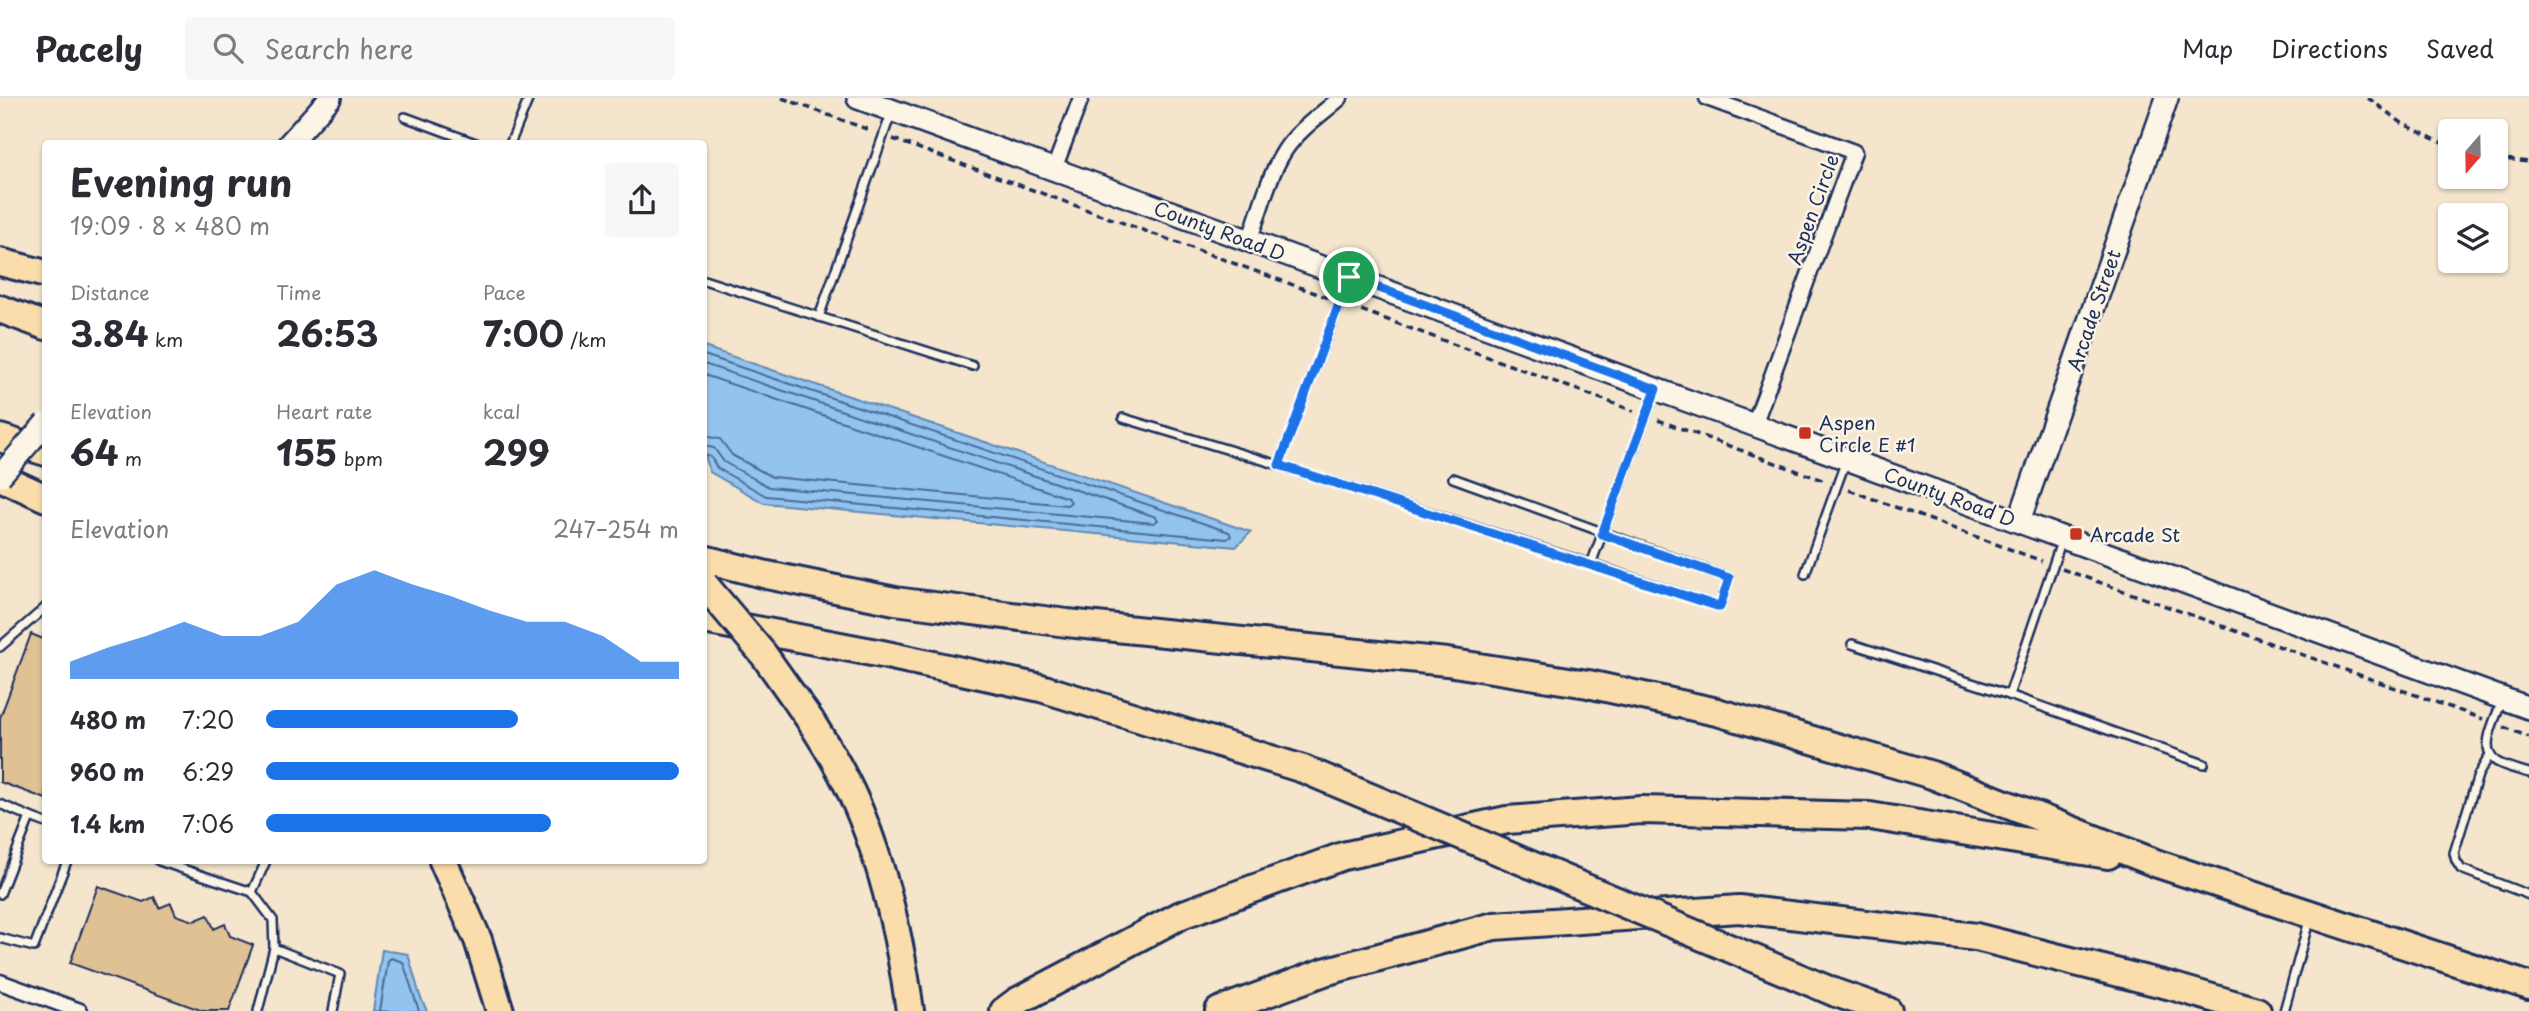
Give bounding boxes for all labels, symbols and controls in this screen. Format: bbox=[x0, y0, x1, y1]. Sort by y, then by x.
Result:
search box bbox=[185, 17, 675, 80]
text: Pacely bbox=[35, 23, 143, 73]
icon: search bbox=[209, 29, 247, 67]
text: Search here bbox=[265, 29, 413, 68]
text: Map bbox=[2182, 30, 2233, 66]
text: Directions bbox=[2271, 30, 2388, 66]
text: Saved bbox=[2426, 30, 2494, 66]
north arrow bbox=[2438, 119, 2508, 189]
map controls bbox=[2438, 119, 2508, 273]
street label: Aspen Circle bbox=[1779, 150, 1845, 268]
text: Evening run bbox=[70, 153, 292, 210]
button: share bbox=[605, 163, 679, 237]
street label: County Road D bbox=[1150, 193, 1290, 267]
button: layers bbox=[2438, 203, 2508, 273]
text: 19:09 · 8 × 480 m bbox=[70, 208, 270, 243]
street label: Arcade Street bbox=[2059, 245, 2127, 374]
pin bbox=[1319, 247, 1379, 307]
icon: arrive bbox=[1330, 258, 1368, 296]
text: Distance bbox=[70, 278, 150, 306]
text: Time bbox=[276, 278, 321, 306]
text: Pace bbox=[483, 278, 526, 306]
text: 3.84 bbox=[70, 306, 149, 359]
text: 26:53 bbox=[276, 306, 378, 359]
text: 7:00 bbox=[483, 306, 564, 359]
text: km bbox=[149, 325, 183, 353]
text: /km bbox=[564, 325, 607, 353]
text: Elevation bbox=[70, 397, 152, 425]
text: Heart rate bbox=[276, 397, 372, 425]
text: kcal bbox=[483, 397, 521, 425]
place label: Aspen Circle E #1 bbox=[1819, 408, 1915, 458]
text: 64 bbox=[70, 425, 118, 478]
text: 155 bbox=[276, 425, 338, 478]
text: 299 bbox=[483, 425, 550, 478]
marker: Aspen Circle E #1 bbox=[1797, 425, 1813, 441]
text: m bbox=[118, 444, 142, 472]
text: bpm bbox=[338, 444, 383, 472]
street label: County Road D bbox=[1880, 459, 2020, 533]
text: Elevation bbox=[70, 511, 169, 546]
text: 247–254 m bbox=[553, 511, 679, 546]
place label: Arcade St bbox=[2090, 520, 2180, 548]
marker: Arcade St bbox=[2068, 526, 2084, 542]
text: 480 m bbox=[70, 702, 146, 737]
text: 7:20 bbox=[182, 702, 234, 737]
text: 960 m bbox=[70, 754, 144, 789]
text: 6:29 bbox=[182, 754, 234, 789]
text: 1.4 km bbox=[70, 806, 145, 841]
text: 7:06 bbox=[182, 806, 234, 841]

